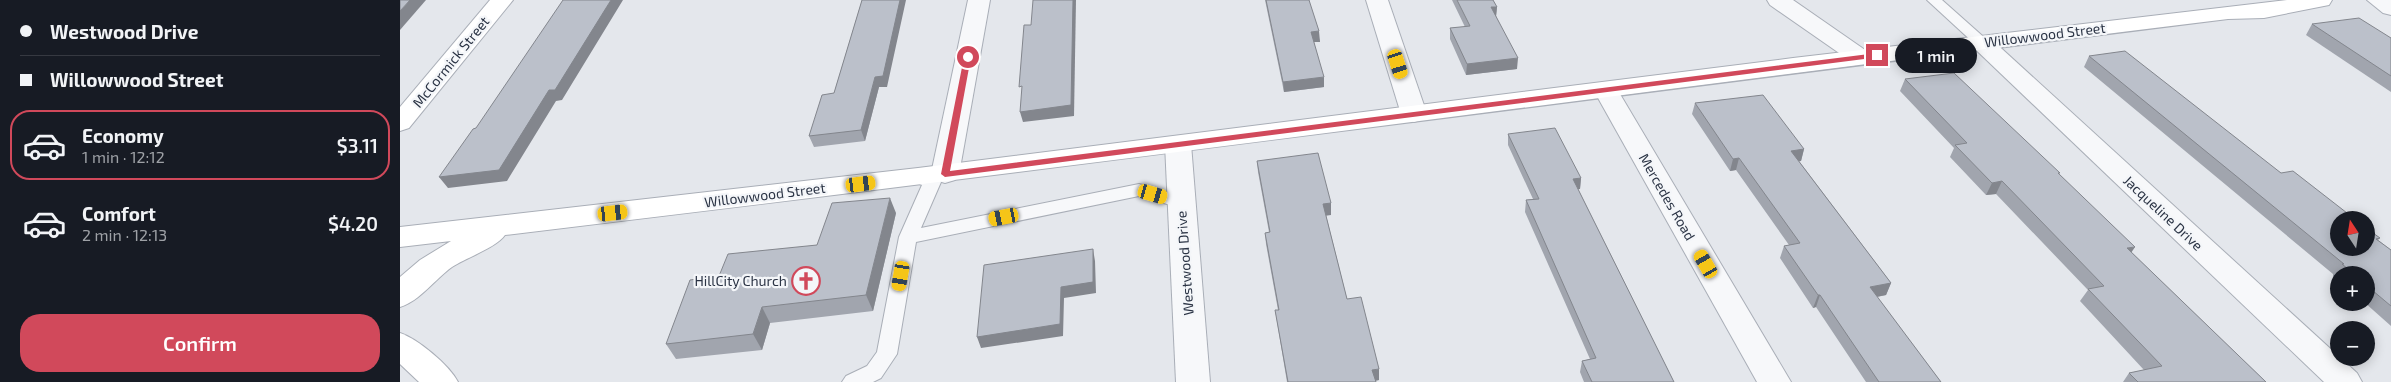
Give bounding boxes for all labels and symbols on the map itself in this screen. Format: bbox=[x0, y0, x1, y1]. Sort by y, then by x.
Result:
street label: McCormick Street bbox=[409, 13, 493, 111]
street label: Willowwood Street bbox=[1983, 19, 2107, 50]
callout: 1 min bbox=[1894, 38, 1977, 72]
route end bbox=[1866, 44, 1888, 66]
route start bbox=[957, 46, 979, 68]
car bbox=[1386, 47, 1409, 81]
street label: Mercedes Road bbox=[1636, 150, 1699, 243]
street label: Jacqueline Drive bbox=[2120, 172, 2207, 254]
car bbox=[845, 175, 876, 193]
street label: Willowwood Street bbox=[703, 179, 827, 210]
car bbox=[1136, 183, 1169, 205]
car bbox=[597, 204, 628, 222]
car bbox=[987, 207, 1020, 227]
street label: Westwood Drive bbox=[1172, 210, 1197, 316]
north arrow bbox=[2330, 211, 2375, 256]
car bbox=[1692, 247, 1719, 281]
car bbox=[891, 260, 910, 292]
church icon: HillCity Church bbox=[791, 266, 821, 296]
place label: HillCity Church bbox=[694, 272, 787, 289]

